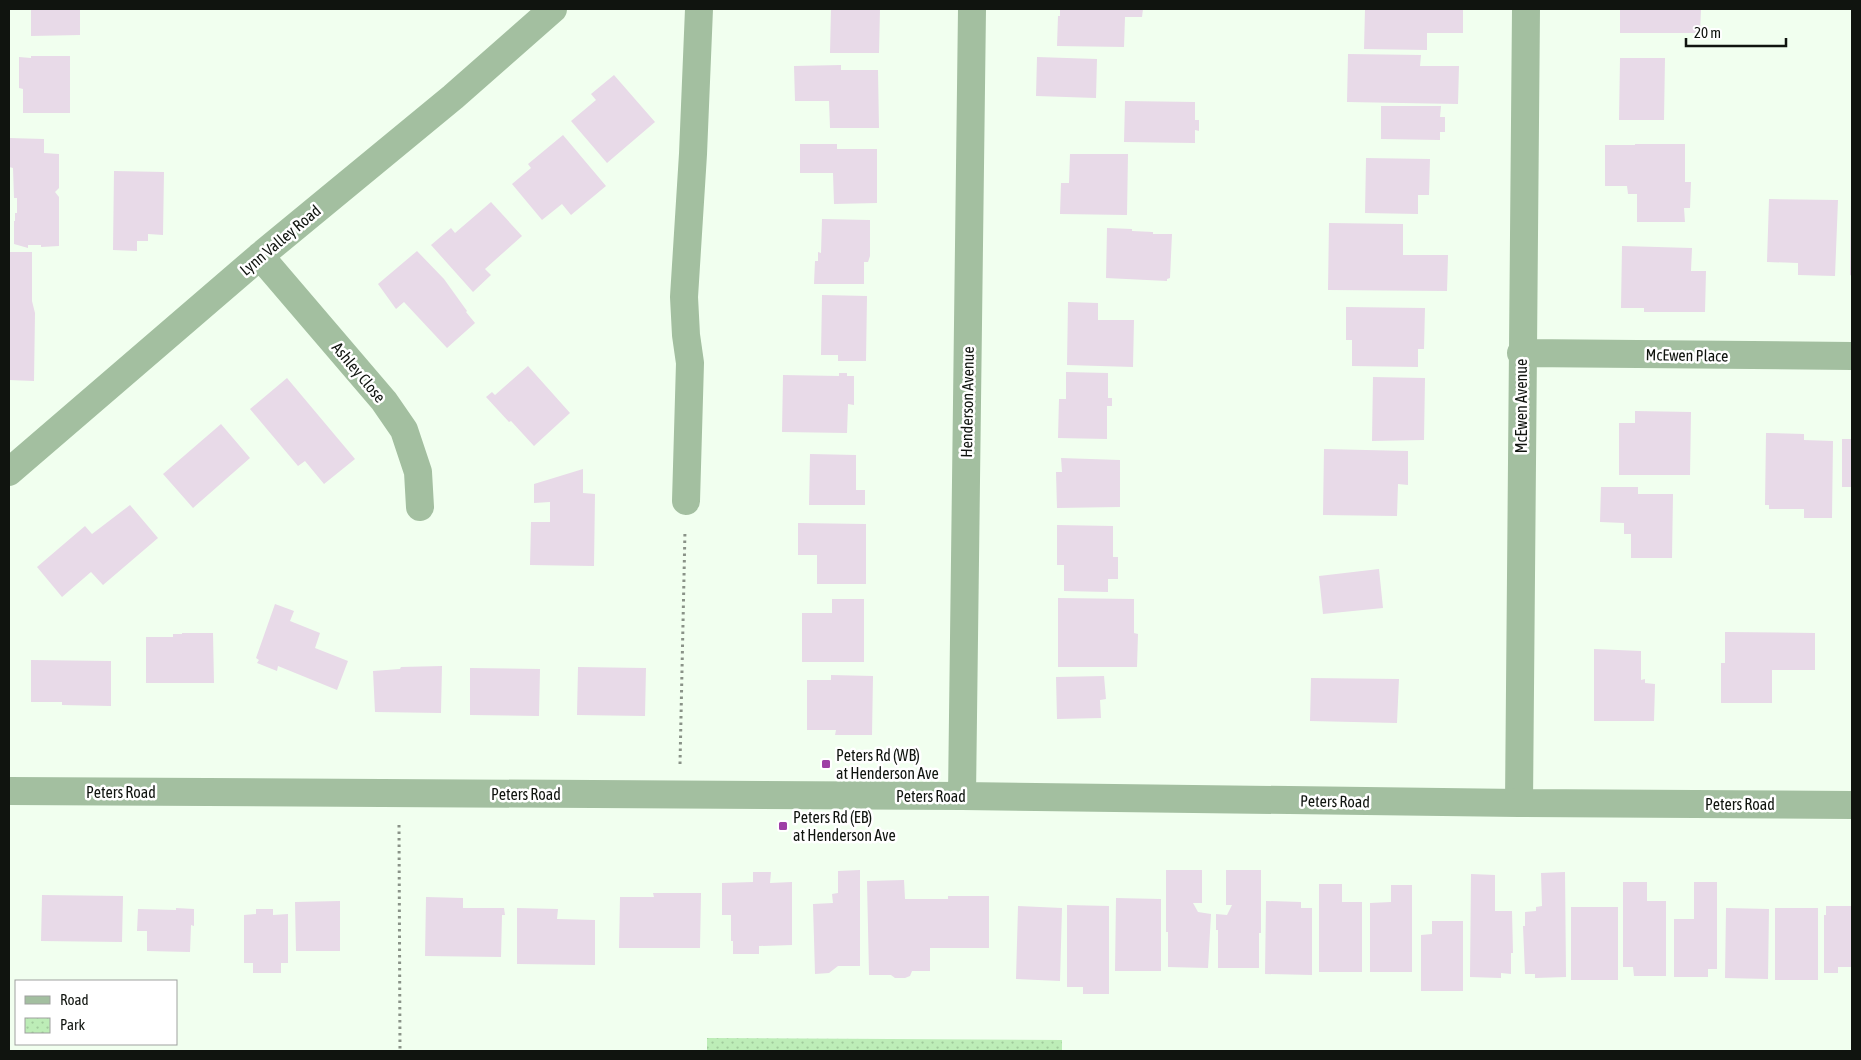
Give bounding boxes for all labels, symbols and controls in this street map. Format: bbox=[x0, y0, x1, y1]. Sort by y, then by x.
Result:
scale bar bbox=[1686, 15, 1786, 47]
text: 20 m bbox=[1694, 24, 1721, 41]
street label: Lynn Valley Road bbox=[236, 201, 325, 280]
street label: Ashley Close bbox=[328, 338, 389, 406]
street label: McEwen Place bbox=[1645, 345, 1729, 365]
street label: Henderson Avenue bbox=[957, 346, 977, 458]
street label: McEwen Avenue bbox=[1512, 359, 1530, 453]
place label: Peters Rd (WB) at Henderson Ave bbox=[836, 746, 939, 782]
marker: Peters Rd (WB) at Henderson Ave bbox=[820, 758, 832, 770]
street label: Peters Road bbox=[86, 783, 156, 801]
street label: Peters Road bbox=[491, 785, 561, 803]
street label: Peters Road bbox=[896, 787, 966, 805]
street label: Peters Road bbox=[1300, 791, 1370, 811]
street label: Peters Road bbox=[1705, 795, 1775, 813]
place label: Peters Rd (EB) at Henderson Ave bbox=[793, 808, 896, 844]
marker: Peters Rd (EB) at Henderson Ave bbox=[777, 820, 789, 832]
legend bbox=[15, 980, 178, 1045]
text: Road bbox=[60, 991, 89, 1008]
text: Park bbox=[60, 1016, 85, 1033]

